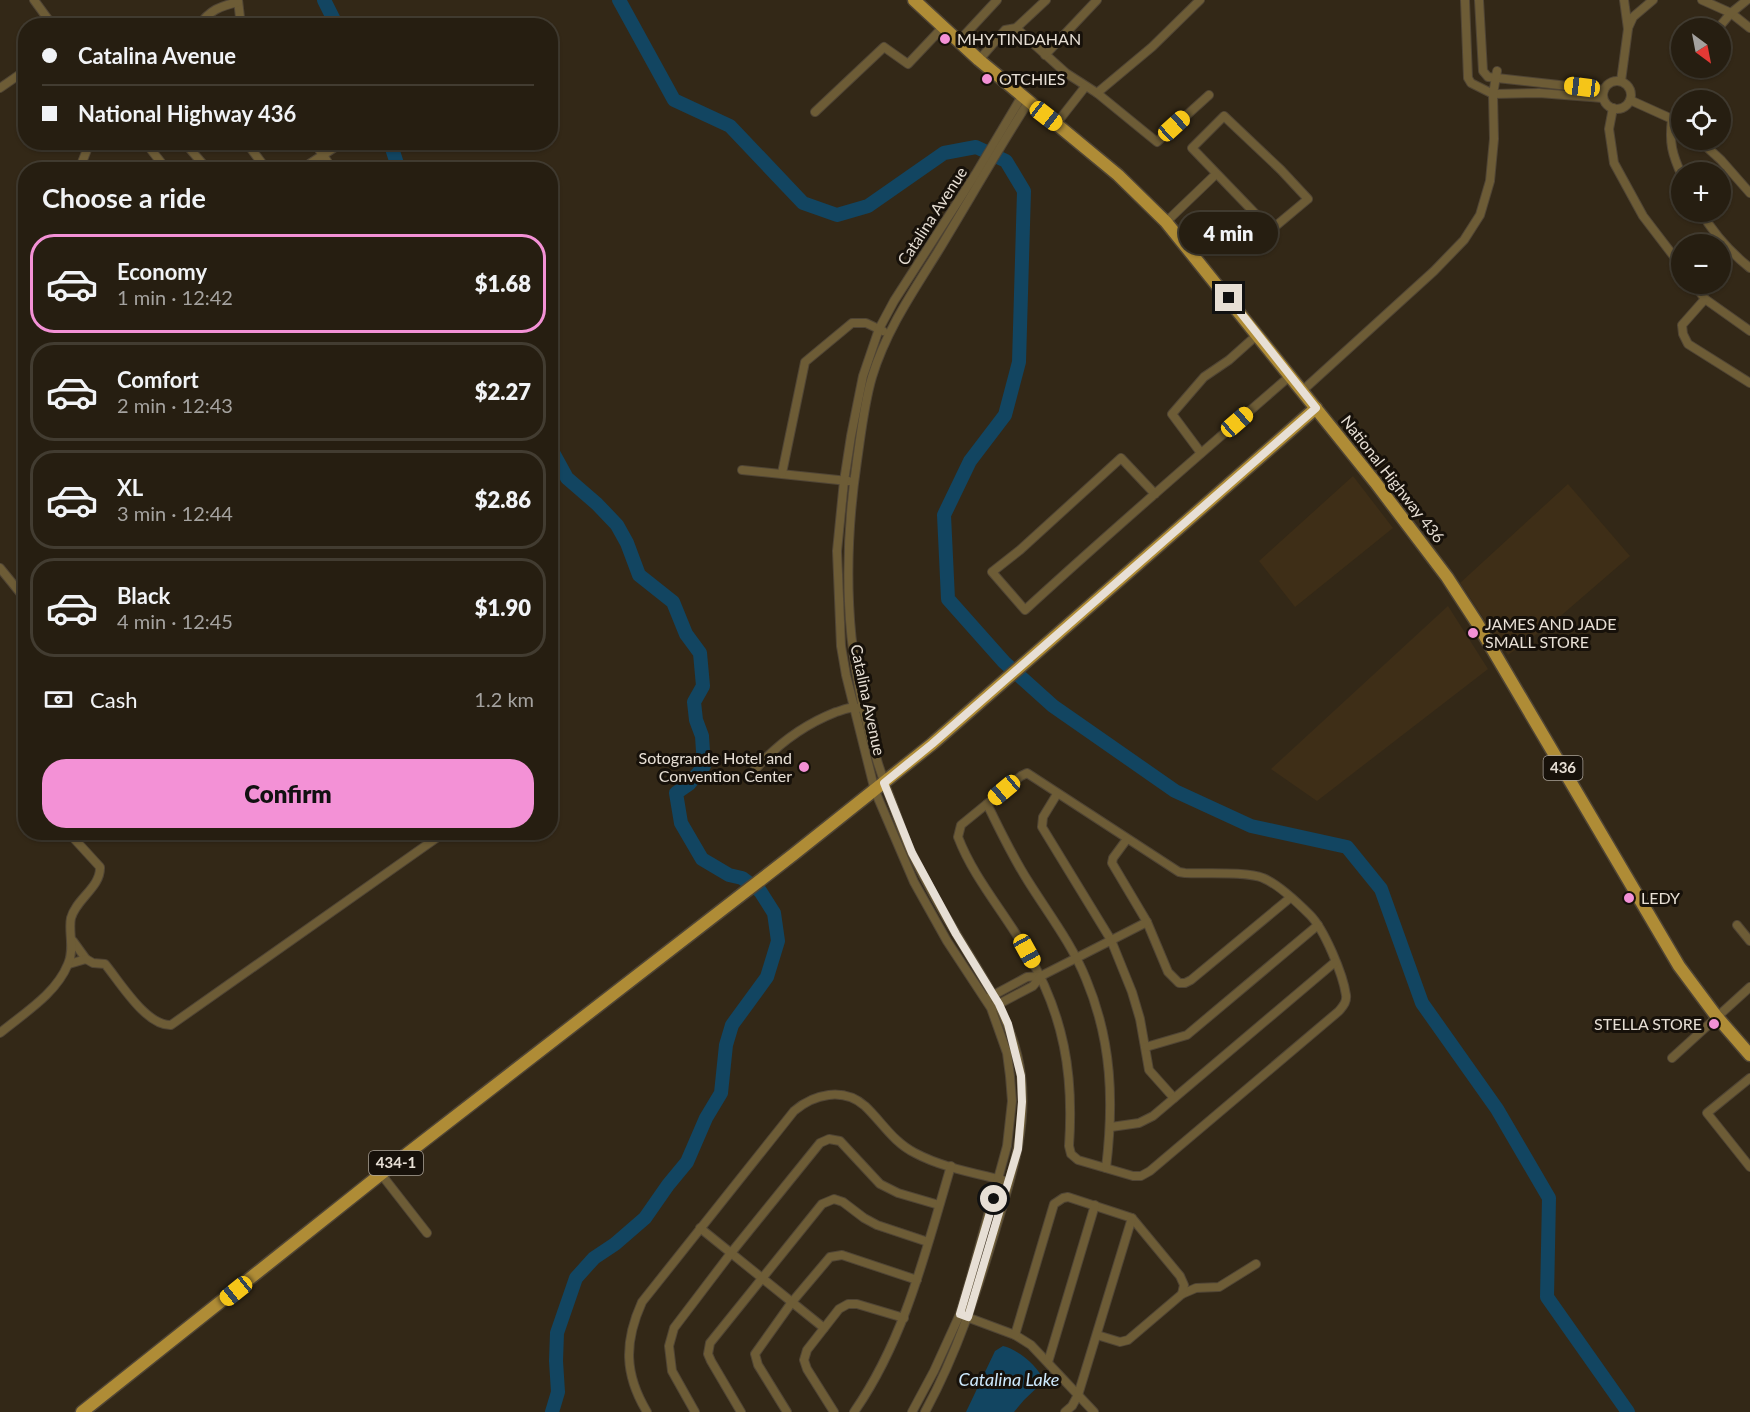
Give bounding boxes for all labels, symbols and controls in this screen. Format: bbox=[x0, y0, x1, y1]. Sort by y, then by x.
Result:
north arrow bbox=[1671, 18, 1731, 78]
map controls bbox=[1671, 18, 1731, 294]
place label: MHY TINDAHAN bbox=[957, 29, 1081, 48]
marker: MHY TINDAHAN bbox=[938, 32, 952, 46]
text: Catalina Avenue bbox=[78, 42, 236, 69]
place label: OTCHIES bbox=[999, 69, 1066, 88]
marker: OTCHIES bbox=[980, 72, 994, 86]
car bbox=[1563, 76, 1601, 98]
button: locate bbox=[1671, 90, 1731, 150]
car bbox=[1026, 98, 1066, 134]
text: National Highway 436 bbox=[78, 100, 296, 127]
car bbox=[1155, 107, 1193, 145]
button: + bbox=[1671, 162, 1731, 222]
street label: Catalina Avenue bbox=[893, 163, 970, 268]
text: Choose a ride bbox=[42, 181, 206, 214]
callout: 4 min bbox=[1180, 211, 1278, 253]
text: 4 min bbox=[1204, 221, 1253, 245]
button: − bbox=[1671, 234, 1731, 294]
icon: car bbox=[45, 257, 99, 311]
text: Economy bbox=[117, 258, 207, 285]
text: $1.68 bbox=[475, 270, 531, 297]
route end bbox=[1215, 284, 1242, 311]
text: 1 min · 12:42 bbox=[117, 285, 233, 309]
icon: car bbox=[45, 365, 99, 419]
text: Comfort bbox=[117, 366, 199, 393]
text: $2.27 bbox=[475, 378, 531, 405]
text: 2 min · 12:43 bbox=[117, 393, 233, 417]
car bbox=[1218, 403, 1256, 441]
street label: National Highway 436 bbox=[1338, 411, 1449, 546]
icon: car bbox=[45, 473, 99, 527]
text: XL bbox=[117, 474, 143, 501]
text: $2.86 bbox=[475, 486, 531, 513]
text: 3 min · 12:44 bbox=[117, 501, 233, 525]
icon: car bbox=[45, 581, 99, 635]
text: Black bbox=[117, 582, 170, 609]
text: $1.90 bbox=[475, 594, 531, 621]
text: 4 min · 12:45 bbox=[117, 609, 233, 633]
place label: JAMES AND JADE SMALL STORE bbox=[1485, 614, 1616, 651]
marker: JAMES AND JADE SMALL STORE bbox=[1466, 626, 1480, 640]
street label: Catalina Avenue bbox=[847, 643, 890, 757]
icon: cash bbox=[42, 683, 75, 716]
text: Cash bbox=[90, 686, 137, 713]
text: 1.2 km bbox=[474, 687, 534, 711]
place label: Sotogrande Hotel and Convention Center bbox=[639, 748, 792, 785]
road number: 436 bbox=[1544, 756, 1582, 780]
button: Confirm bbox=[42, 759, 534, 828]
marker: Sotogrande Hotel and Convention Center bbox=[797, 760, 811, 774]
car bbox=[984, 772, 1024, 808]
place label: LEDY bbox=[1641, 888, 1680, 907]
marker: LEDY bbox=[1622, 891, 1636, 905]
car bbox=[1010, 931, 1044, 971]
place label: STELLA STORE bbox=[1594, 1014, 1702, 1033]
marker: STELLA STORE bbox=[1707, 1017, 1721, 1031]
road number: 434-1 bbox=[369, 1151, 423, 1175]
route start bbox=[980, 1185, 1007, 1212]
car bbox=[216, 1273, 256, 1309]
water label: Catalina Lake bbox=[959, 1368, 1059, 1390]

